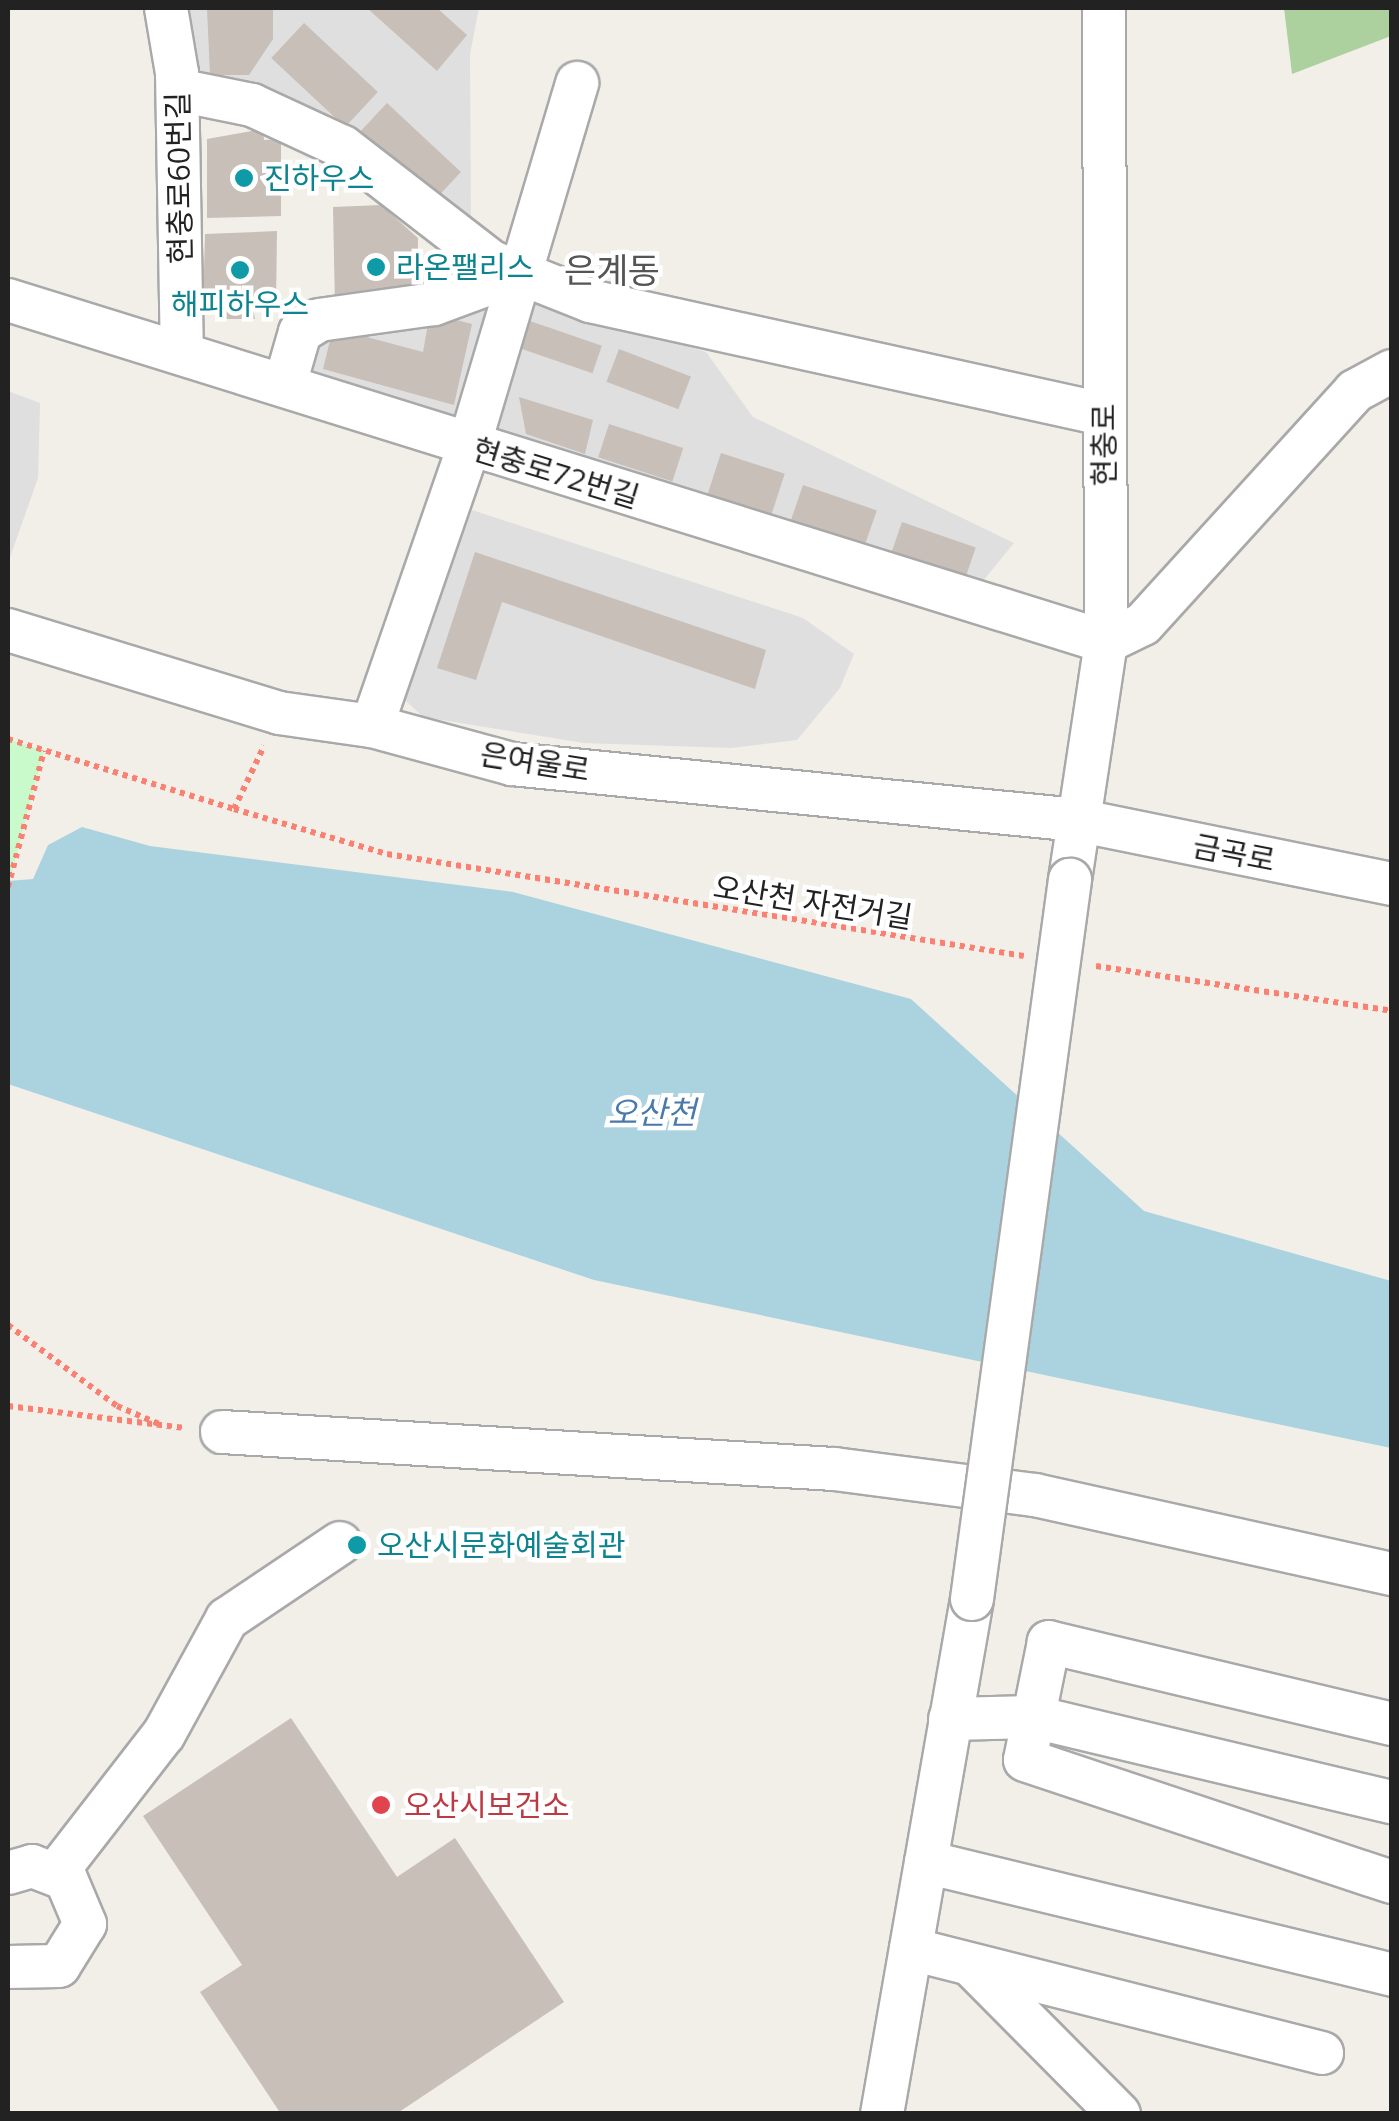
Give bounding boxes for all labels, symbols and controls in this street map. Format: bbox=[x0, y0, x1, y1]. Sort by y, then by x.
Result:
street label: 현충로60번길 bbox=[159, 92, 199, 264]
place label: 진하우스 bbox=[264, 160, 374, 196]
marker: 진하우스 bbox=[233, 167, 255, 189]
place label: 라온팰리스 bbox=[396, 249, 534, 285]
district label: 은계동 bbox=[564, 249, 660, 291]
marker: 라온팰리스 bbox=[365, 256, 387, 278]
marker: 해피하우스 bbox=[229, 259, 251, 281]
place label: 해피하우스 bbox=[171, 286, 309, 322]
street label: 현충로 bbox=[1086, 404, 1122, 486]
street label: 현충로72번길 bbox=[468, 431, 644, 515]
street label: 은여울로 bbox=[478, 736, 592, 788]
street label: 금곡로 bbox=[1190, 827, 1278, 879]
street label: 오산천 자전거길 bbox=[711, 869, 915, 935]
water label: 오산천 bbox=[608, 1093, 696, 1131]
place label: 오산시문화예술회관 bbox=[377, 1527, 625, 1563]
marker: 오산시문화예술회관 bbox=[346, 1534, 368, 1556]
place label: 오산시보건소 bbox=[404, 1787, 570, 1823]
marker: 오산시보건소 bbox=[368, 1792, 394, 1818]

